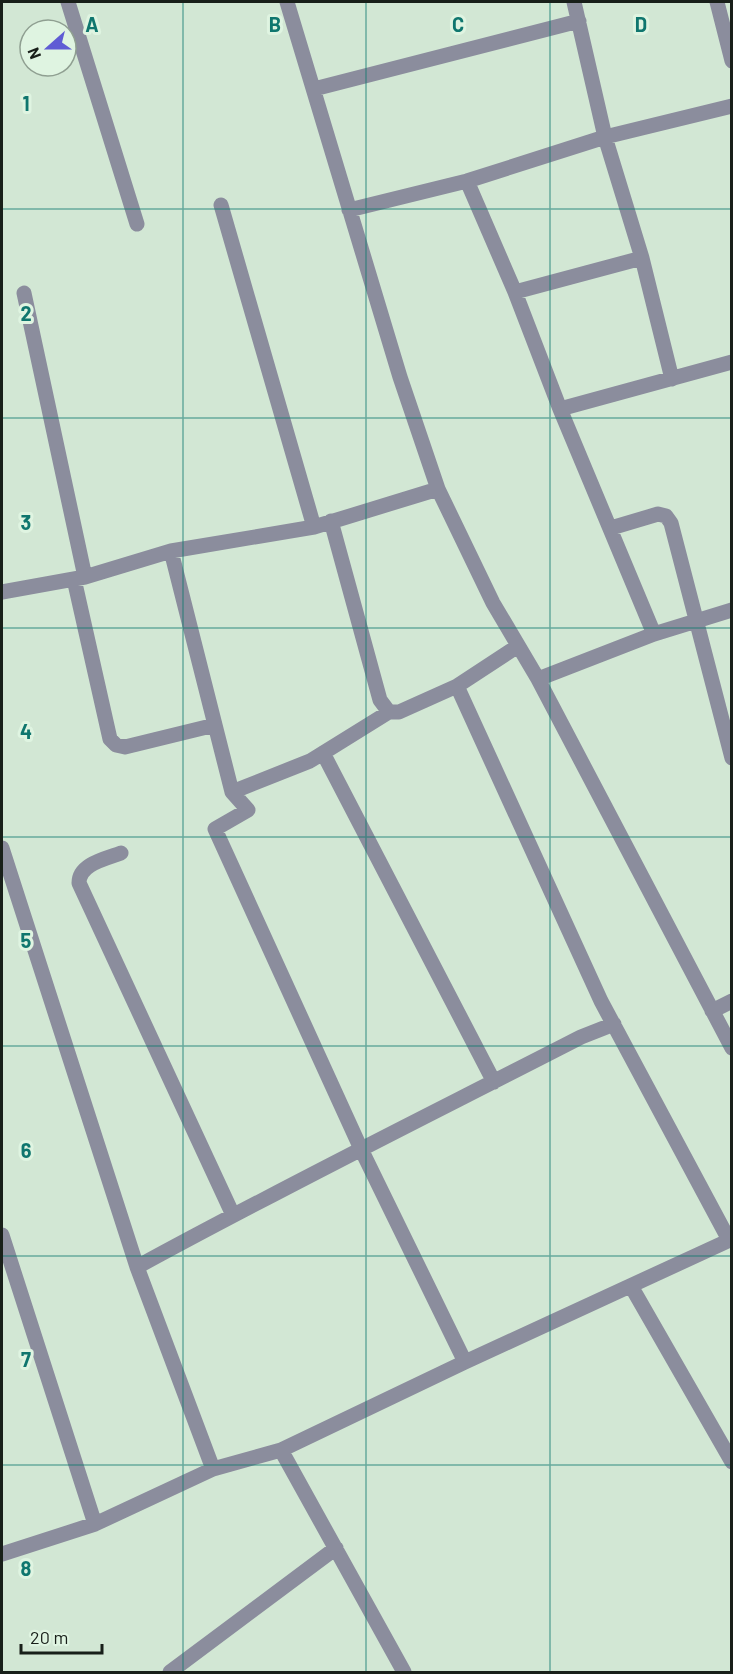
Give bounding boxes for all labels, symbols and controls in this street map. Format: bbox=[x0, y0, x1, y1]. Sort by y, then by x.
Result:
text: A bbox=[85, 12, 99, 36]
text: B bbox=[269, 12, 281, 36]
text: C bbox=[452, 12, 464, 36]
text: D bbox=[635, 12, 647, 36]
north arrow bbox=[18, 18, 78, 78]
text: N bbox=[23, 45, 44, 62]
text: 1 bbox=[22, 91, 30, 115]
text: 2 bbox=[20, 301, 32, 325]
text: 3 bbox=[21, 510, 31, 534]
text: 4 bbox=[20, 719, 32, 743]
text: 5 bbox=[21, 928, 32, 952]
text: 6 bbox=[21, 1138, 32, 1162]
text: 7 bbox=[21, 1347, 31, 1371]
text: 8 bbox=[21, 1556, 32, 1580]
scale bar bbox=[21, 1617, 102, 1655]
text: 20 m bbox=[30, 1626, 68, 1648]

